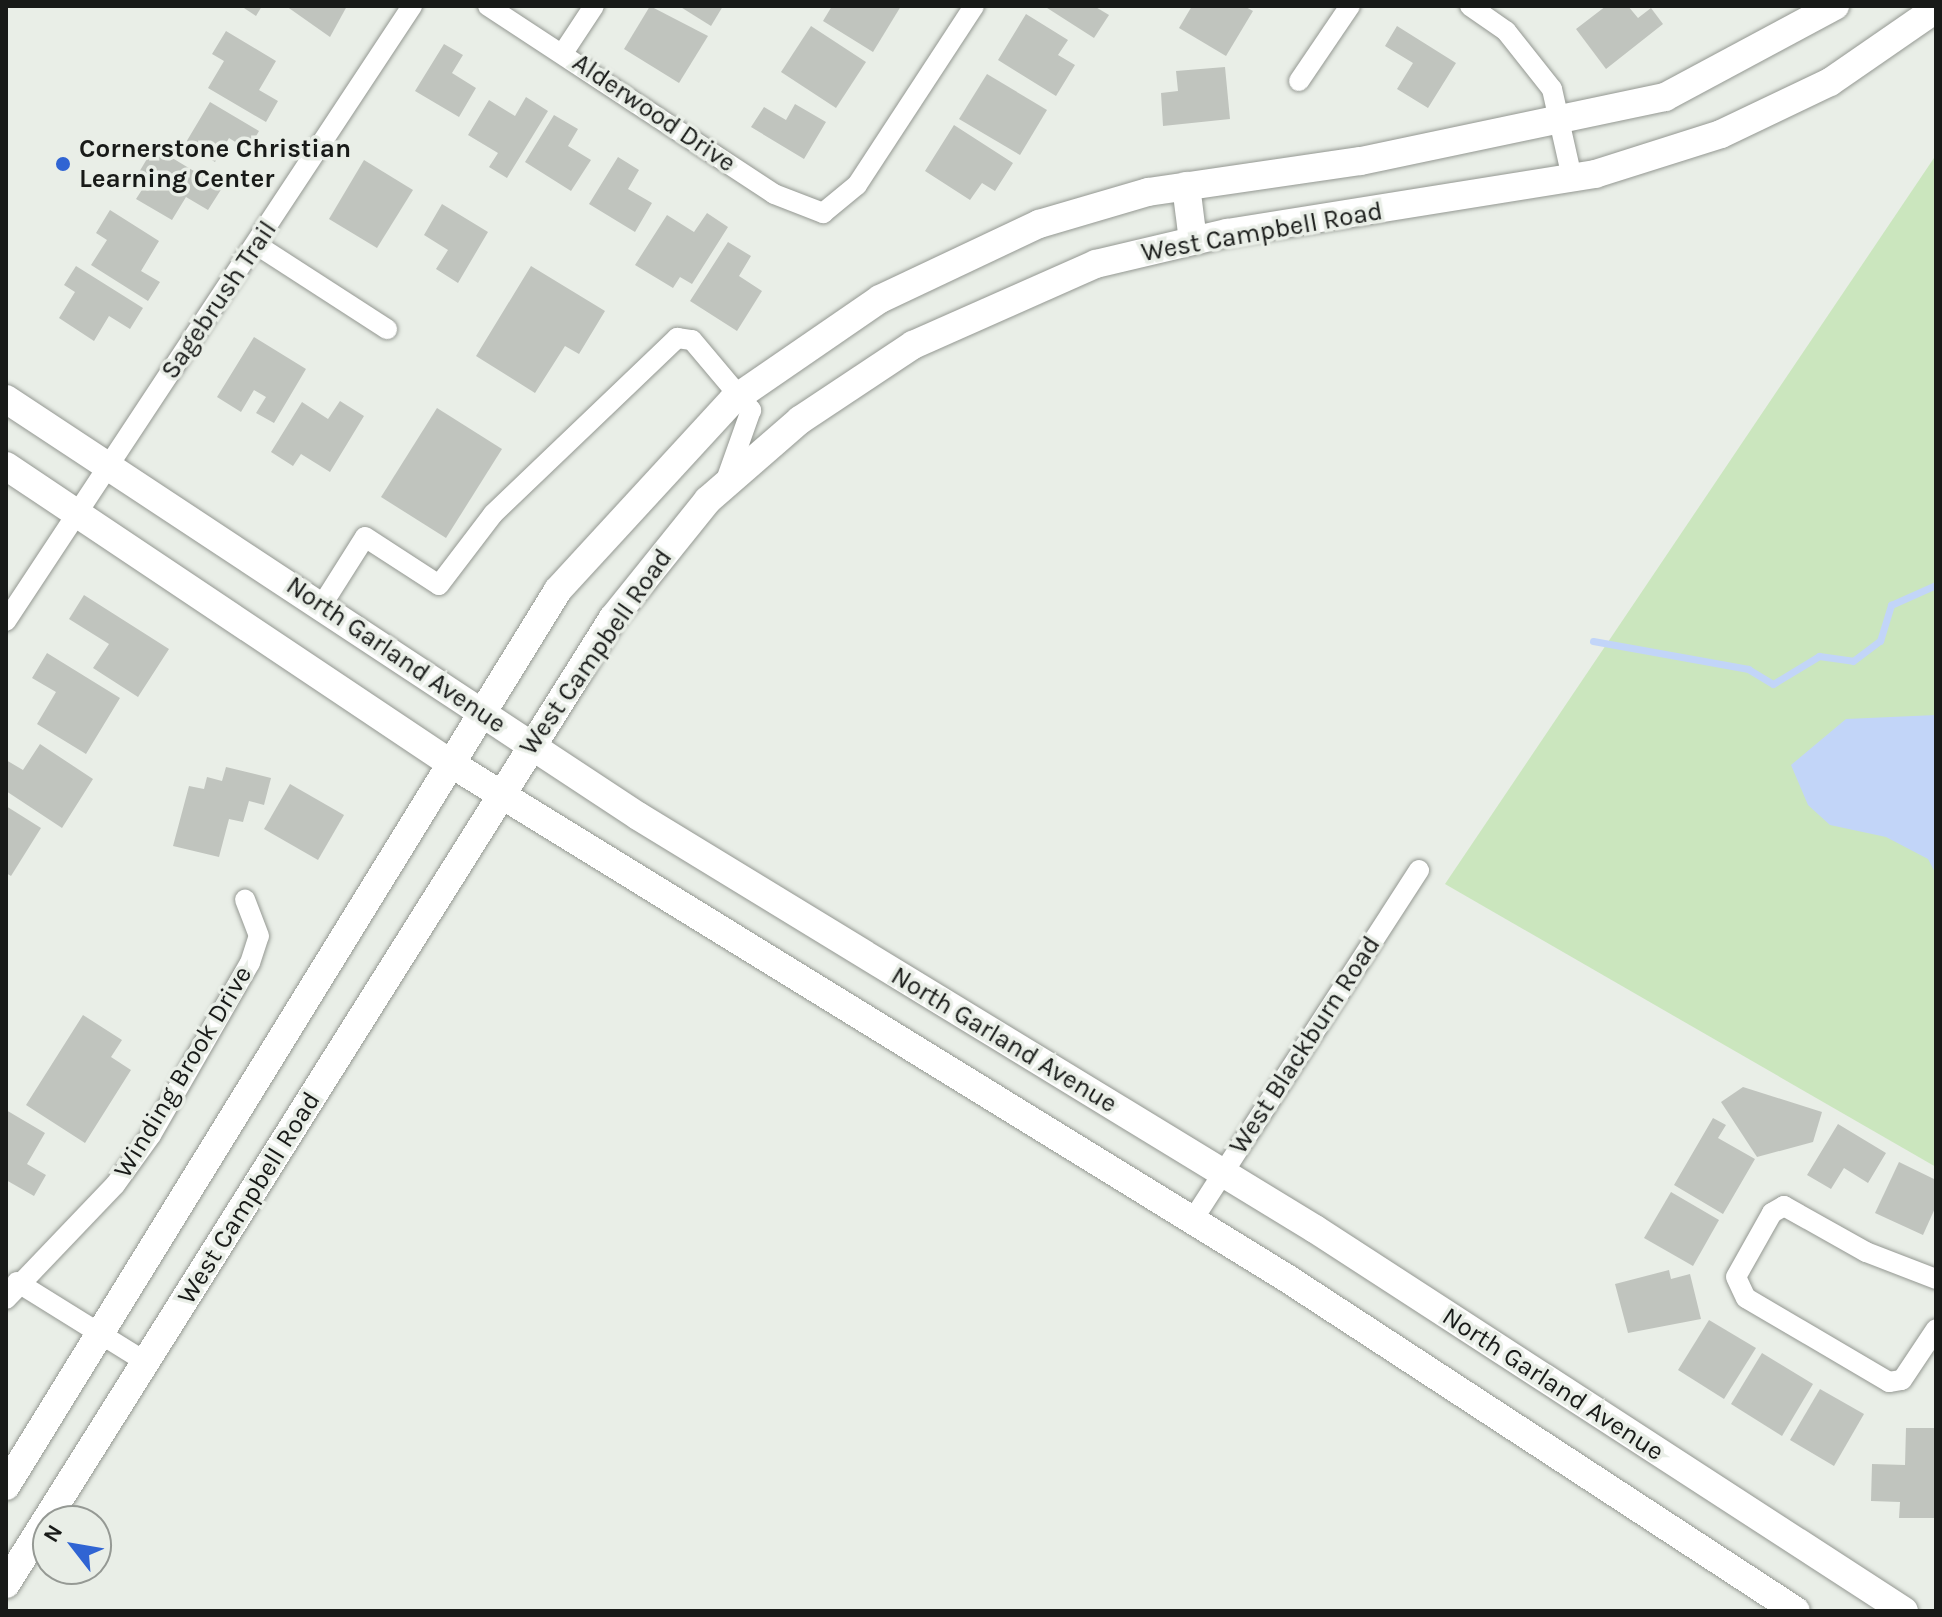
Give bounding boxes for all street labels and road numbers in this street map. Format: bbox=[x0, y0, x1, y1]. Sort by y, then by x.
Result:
street label: Alderwood Drive bbox=[567, 47, 741, 179]
street label: West Campbell Road bbox=[1139, 195, 1385, 269]
street label: Sagebrush Trail bbox=[155, 215, 283, 385]
street label: West Campbell Road bbox=[513, 543, 679, 761]
street label: North Garland Avenue bbox=[280, 570, 512, 740]
street label: West Blackburn Road bbox=[1223, 930, 1387, 1160]
street label: Winding Brook Drive bbox=[107, 960, 259, 1184]
street label: North Garland Avenue bbox=[885, 960, 1123, 1120]
street label: West Campbell Road bbox=[171, 1086, 327, 1310]
street label: North Garland Avenue bbox=[1436, 1301, 1670, 1467]

